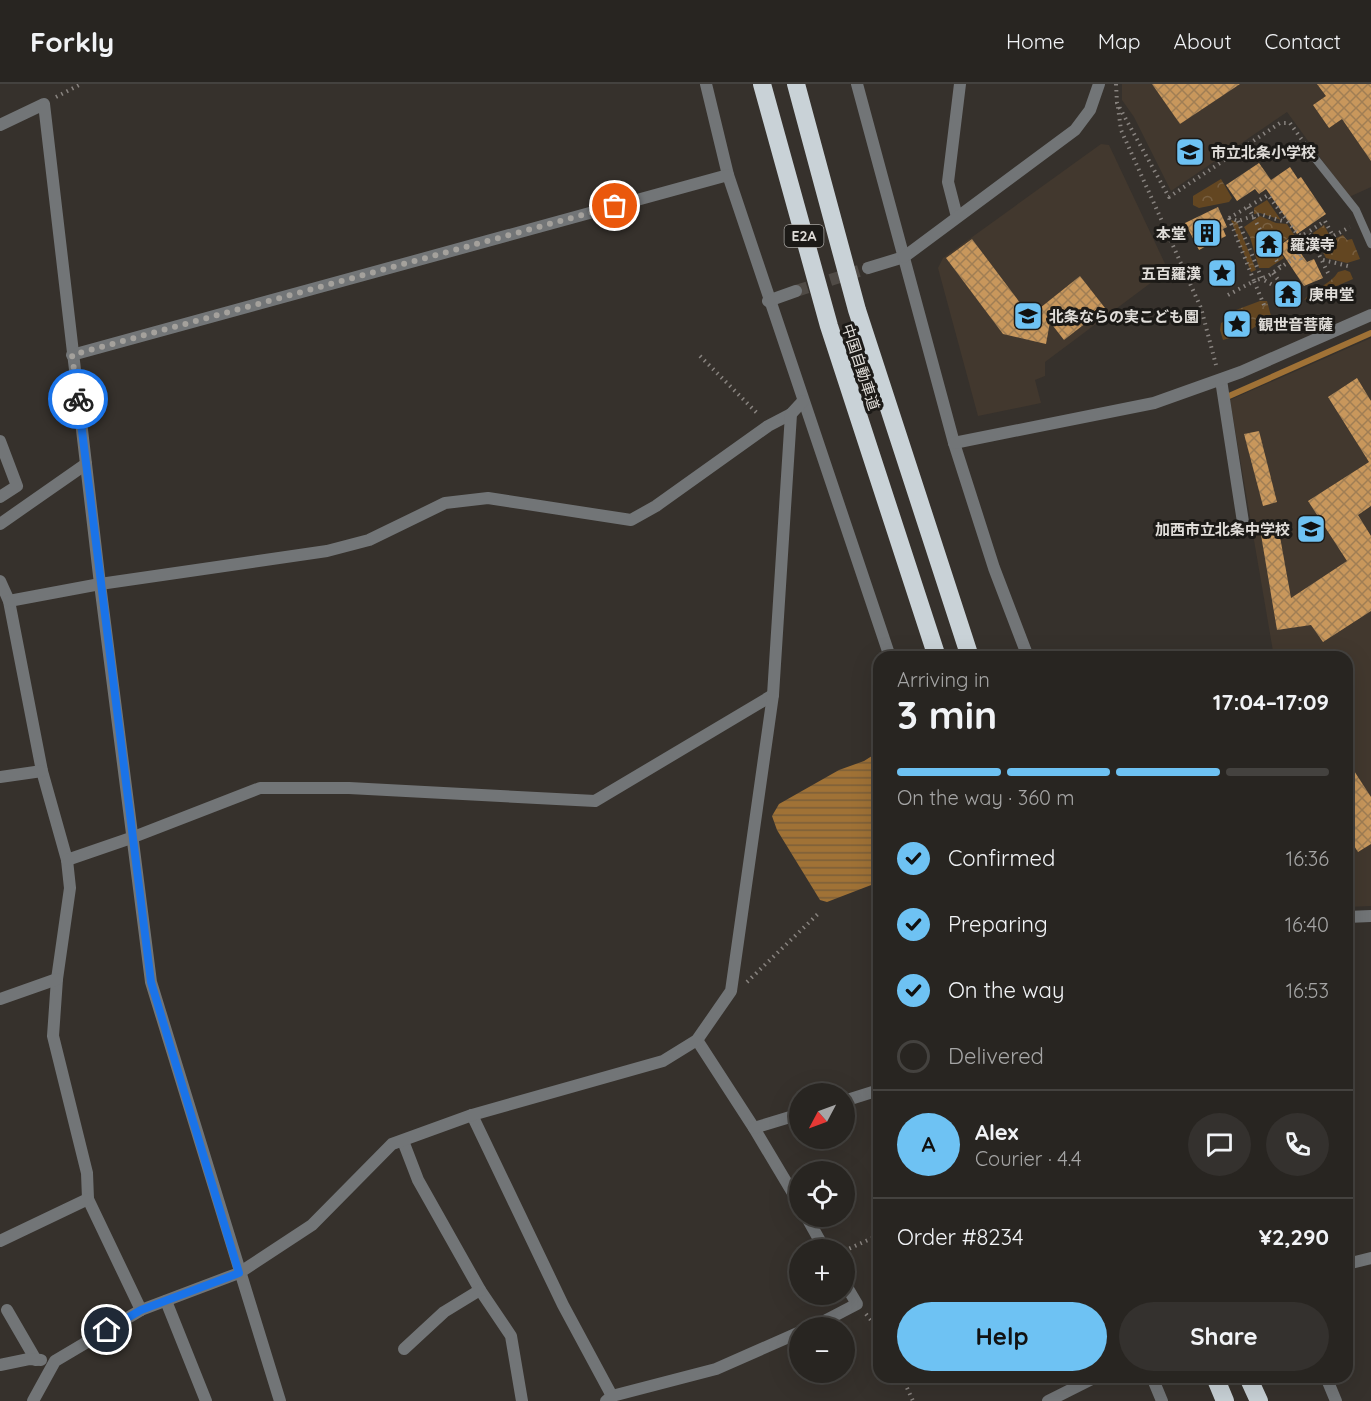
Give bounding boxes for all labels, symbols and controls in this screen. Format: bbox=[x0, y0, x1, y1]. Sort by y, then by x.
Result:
text: Forkly bbox=[30, 24, 114, 59]
text: Home bbox=[1006, 28, 1065, 54]
text: Map bbox=[1098, 28, 1141, 54]
text: About bbox=[1174, 28, 1232, 54]
text: Contact bbox=[1265, 28, 1341, 54]
school or university icon: 市立北条小学校 bbox=[1174, 136, 1206, 168]
place label: 市立北条小学校 bbox=[1211, 143, 1316, 162]
pin bbox=[589, 180, 640, 231]
icon: bag bbox=[598, 189, 631, 222]
building icon: 本堂 bbox=[1191, 217, 1223, 249]
place label: 本堂 bbox=[1156, 224, 1186, 243]
road number: E2A bbox=[784, 225, 824, 247]
temple icon: 羅漢寺 bbox=[1253, 228, 1285, 260]
place label: 羅漢寺 bbox=[1290, 235, 1335, 254]
place icon: 五百羅漢 bbox=[1206, 257, 1238, 289]
place label: 五百羅漢 bbox=[1141, 264, 1201, 283]
temple icon: 庚申堂 bbox=[1272, 278, 1304, 310]
place label: 庚申堂 bbox=[1309, 285, 1354, 304]
school or university icon: 北条ならの実こども園 bbox=[1012, 300, 1044, 332]
place label: 北条ならの実こども園 bbox=[1049, 307, 1199, 326]
place icon: 観世音菩薩 bbox=[1221, 308, 1253, 340]
place label: 観世音菩薩 bbox=[1258, 315, 1333, 334]
street label: 中国自動車道 bbox=[838, 321, 884, 413]
courier bbox=[48, 369, 108, 429]
icon: bike bbox=[62, 383, 95, 416]
school or university icon: 加西市立北条中学校 bbox=[1295, 513, 1327, 545]
place label: 加西市立北条中学校 bbox=[1155, 520, 1290, 539]
text: Arriving in bbox=[897, 667, 990, 692]
text: 17:04–17:09 bbox=[1213, 688, 1329, 716]
text: 3 min bbox=[897, 690, 997, 739]
text: On the way · 360 m bbox=[897, 785, 1075, 810]
icon: check bbox=[897, 842, 930, 875]
text: Confirmed bbox=[948, 844, 1055, 872]
text: 16:36 bbox=[1286, 846, 1329, 871]
icon: check bbox=[897, 908, 930, 941]
text: Preparing bbox=[948, 910, 1048, 938]
text: 16:40 bbox=[1285, 912, 1329, 937]
icon: check bbox=[897, 974, 930, 1007]
text: On the way bbox=[948, 976, 1064, 1004]
text: 16:53 bbox=[1286, 978, 1329, 1003]
text: Delivered bbox=[948, 1042, 1044, 1070]
north arrow bbox=[789, 1083, 855, 1149]
map controls bbox=[789, 1083, 855, 1383]
button: chat bbox=[1188, 1113, 1251, 1176]
button: phone bbox=[1266, 1113, 1329, 1176]
text: Alex bbox=[975, 1118, 1018, 1146]
text: A bbox=[921, 1130, 936, 1158]
text: Courier · 4.4 bbox=[975, 1146, 1081, 1171]
button: locate bbox=[789, 1161, 855, 1227]
text: Order #8234 bbox=[897, 1223, 1024, 1251]
text: ¥2,290 bbox=[1259, 1223, 1329, 1251]
button: + bbox=[789, 1239, 855, 1305]
button: Help bbox=[897, 1302, 1107, 1371]
button: Share bbox=[1119, 1302, 1329, 1371]
pin bbox=[81, 1304, 132, 1355]
icon: home bbox=[90, 1313, 123, 1346]
button: − bbox=[789, 1317, 855, 1383]

